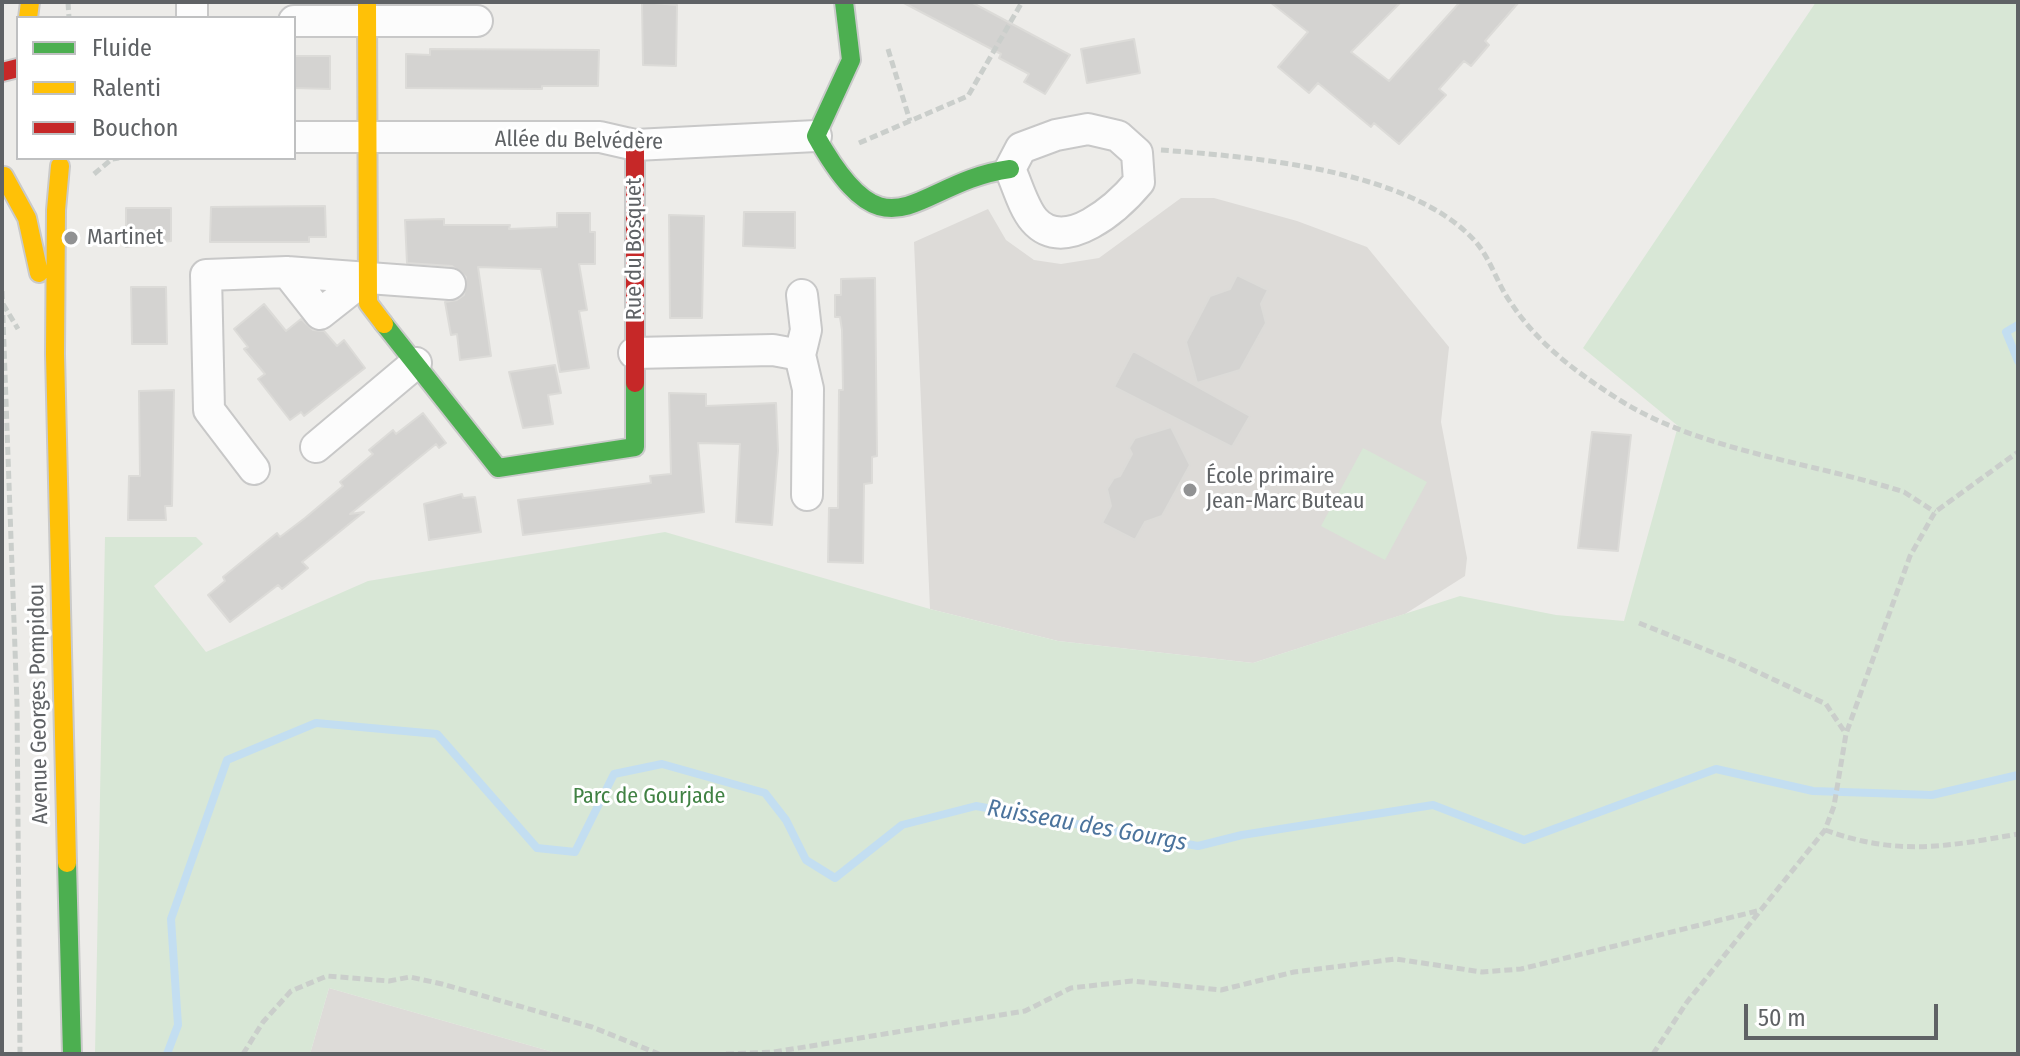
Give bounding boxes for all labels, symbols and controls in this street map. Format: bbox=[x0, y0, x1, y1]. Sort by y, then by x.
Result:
legend bbox=[16, 16, 296, 160]
text: Fluide bbox=[92, 34, 152, 62]
text: Ralenti bbox=[92, 74, 161, 102]
text: Bouchon bbox=[92, 114, 179, 142]
street label: Allée du Belvédère bbox=[495, 126, 663, 156]
street label: Rue du Bosquet bbox=[622, 178, 648, 320]
place label: Martinet bbox=[87, 225, 163, 251]
marker: Martinet bbox=[62, 229, 80, 247]
place label: École primaire Jean-Marc Buteau bbox=[1206, 464, 1365, 516]
marker: École primaire Jean-Marc Buteau bbox=[1181, 481, 1199, 499]
street label: Avenue Georges Pompidou bbox=[24, 584, 54, 824]
park label: Parc de Gourjade bbox=[573, 784, 725, 810]
water label: Ruisseau des Gourgs bbox=[985, 794, 1189, 858]
scale bar bbox=[1748, 988, 1942, 1038]
text: 50 m bbox=[1758, 1004, 1806, 1032]

